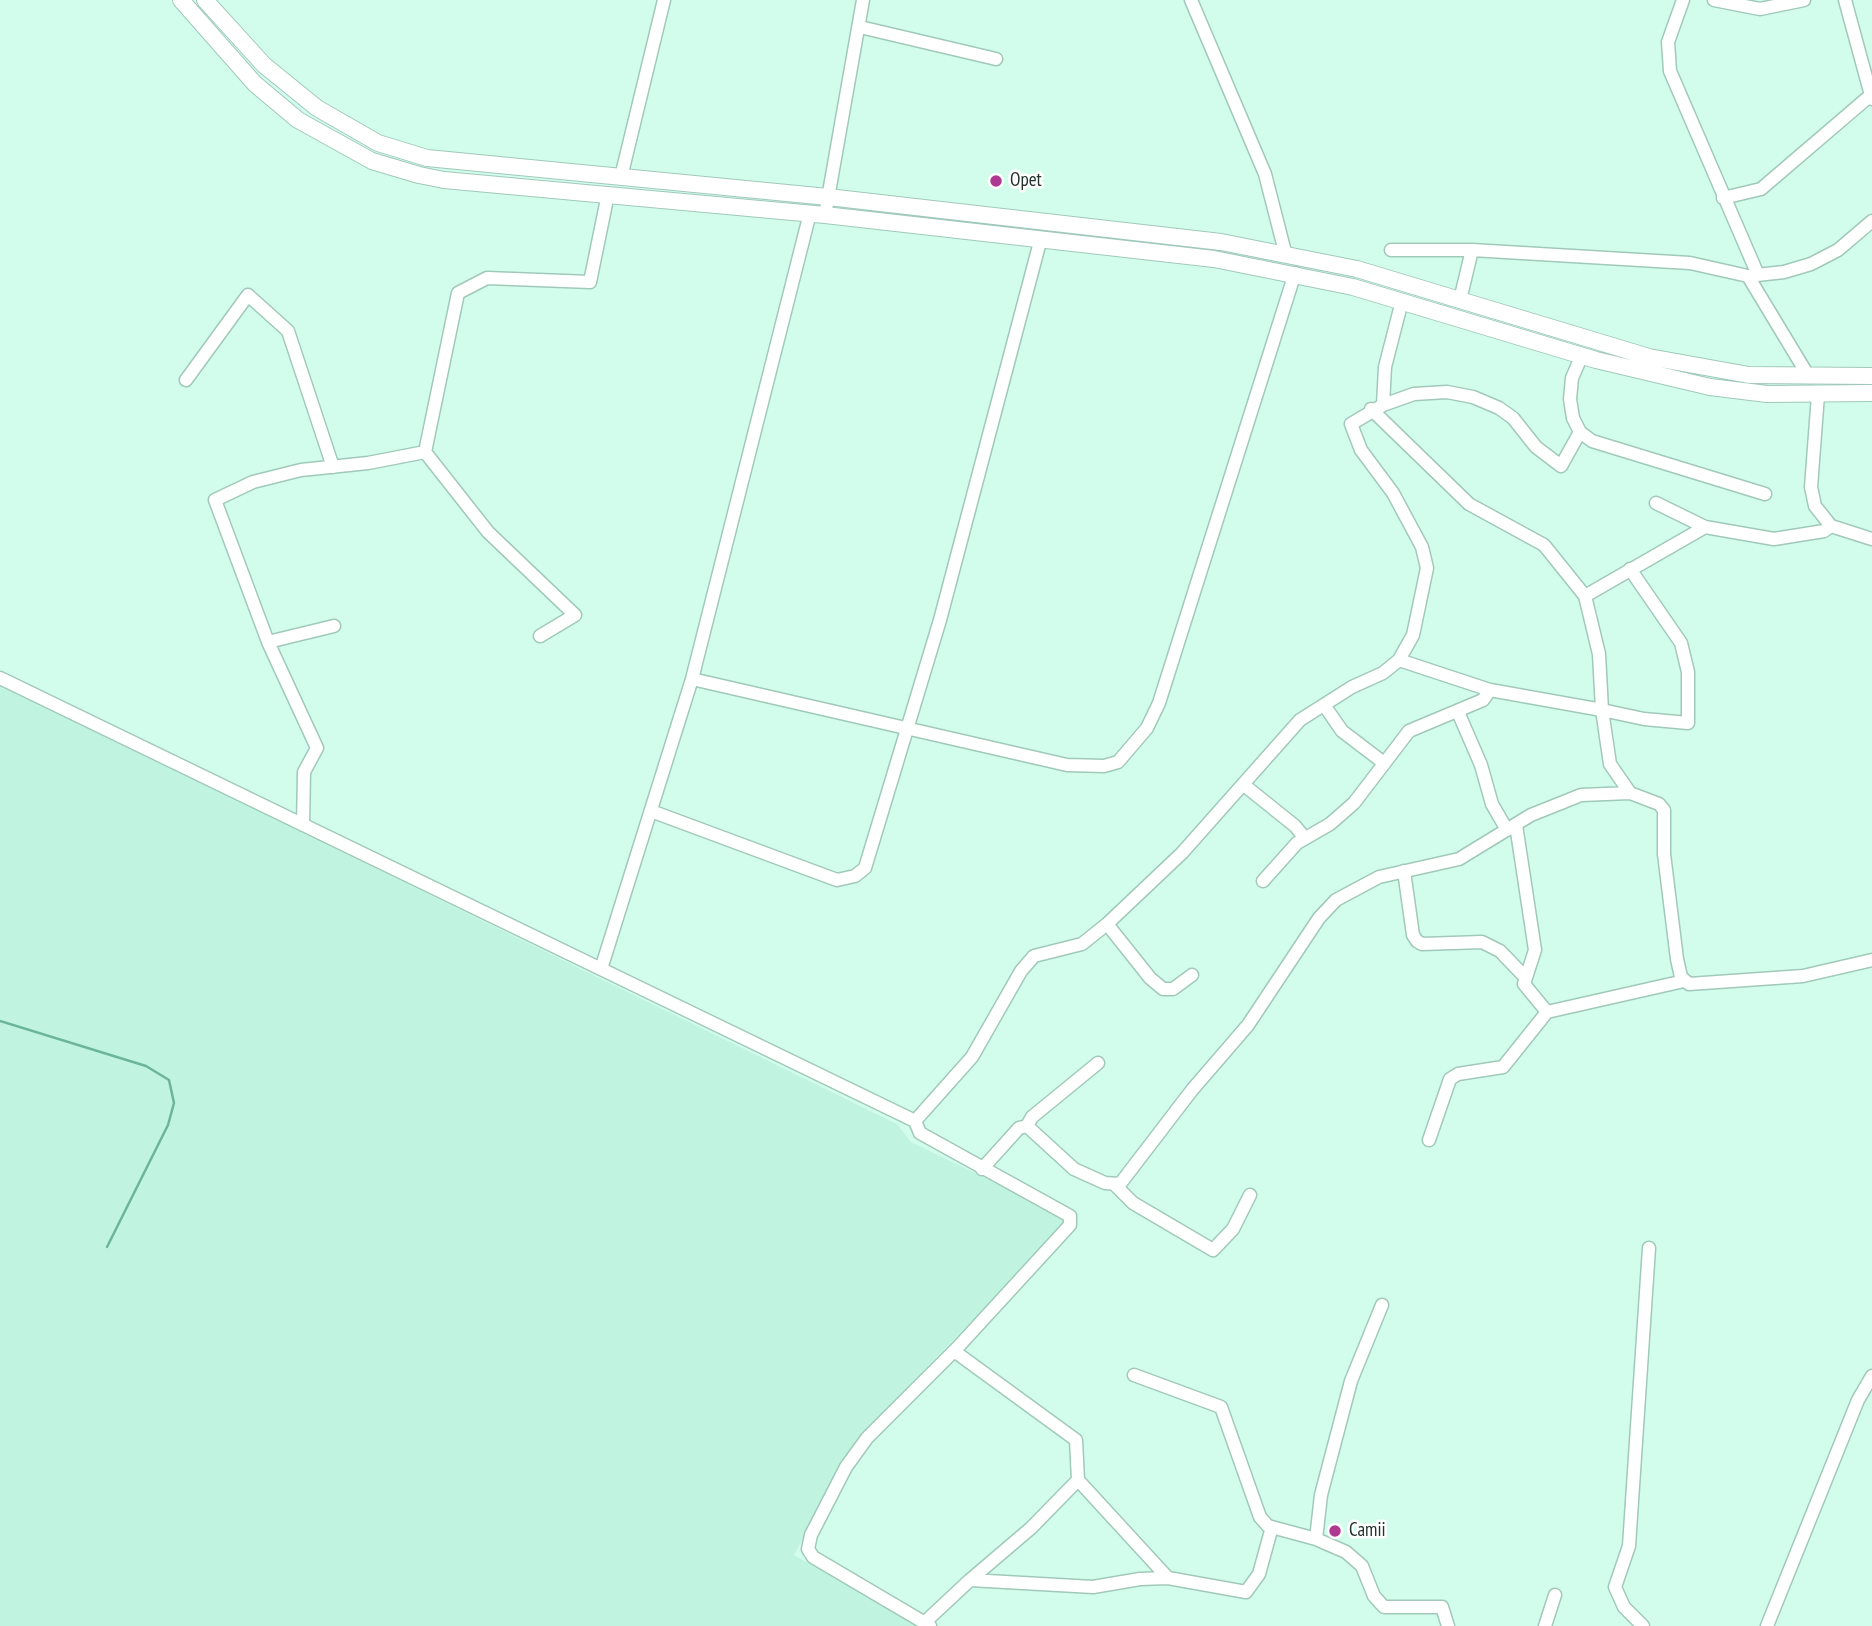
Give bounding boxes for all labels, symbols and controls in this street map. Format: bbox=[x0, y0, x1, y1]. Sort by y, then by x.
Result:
place label: Opet bbox=[1010, 170, 1042, 192]
marker: Opet bbox=[988, 173, 1004, 189]
place label: Camii bbox=[1349, 1520, 1386, 1542]
marker: Camii bbox=[1327, 1523, 1343, 1539]

